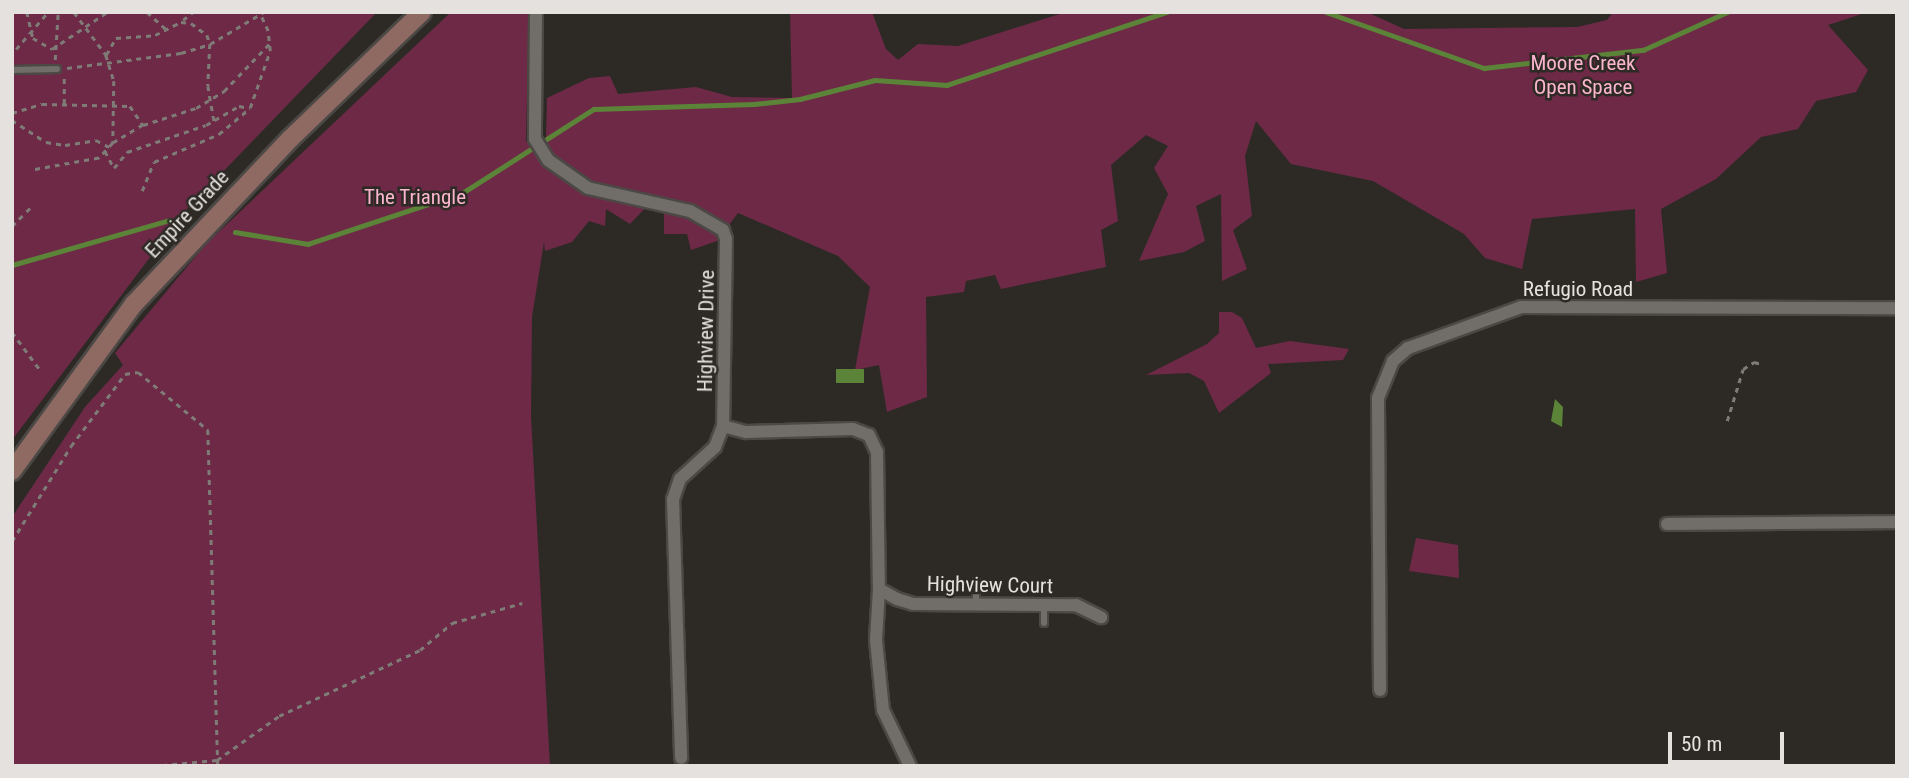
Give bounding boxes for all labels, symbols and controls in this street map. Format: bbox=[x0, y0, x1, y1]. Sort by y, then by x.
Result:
park label: Moore Creek Open Space bbox=[1530, 50, 1636, 100]
street label: Empire Grade bbox=[140, 165, 234, 263]
park label: The Triangle bbox=[364, 184, 466, 210]
street label: Highview Drive bbox=[692, 270, 720, 392]
street label: Refugio Road bbox=[1523, 276, 1633, 302]
street label: Highview Court bbox=[927, 571, 1053, 599]
scale bar bbox=[1671, 718, 1786, 762]
text: 50 m bbox=[1681, 732, 1722, 756]

